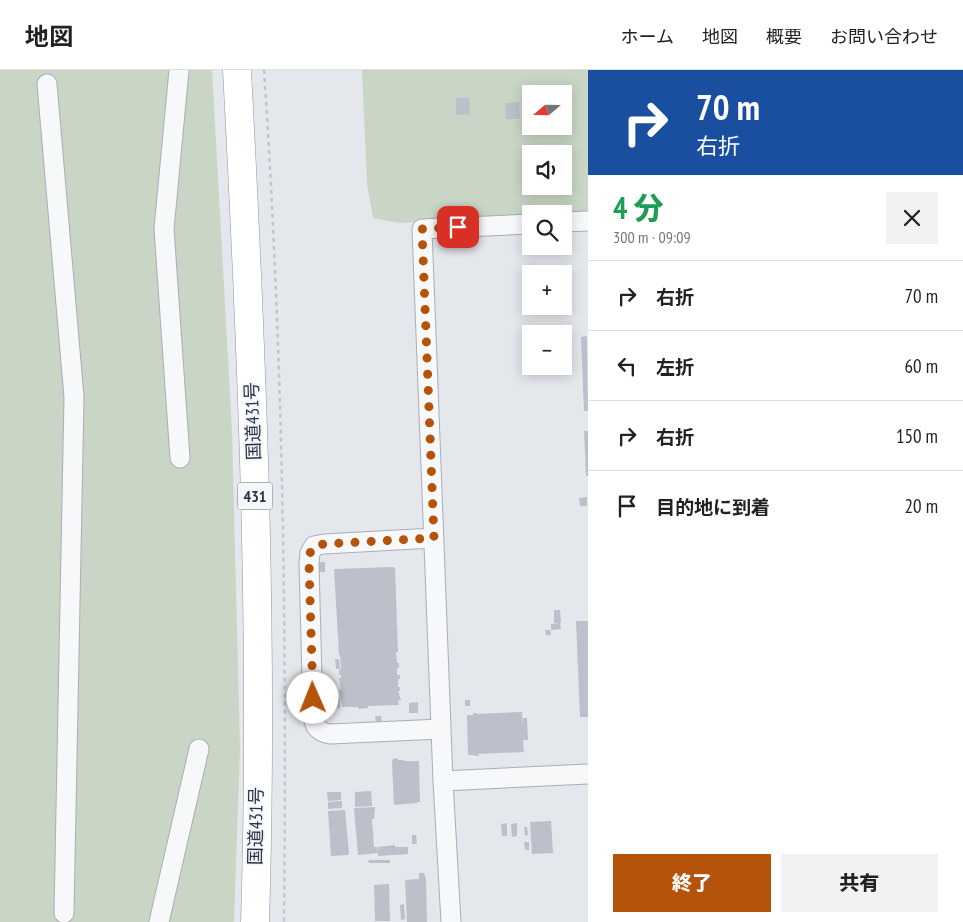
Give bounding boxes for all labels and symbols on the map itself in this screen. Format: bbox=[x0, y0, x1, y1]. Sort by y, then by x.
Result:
north arrow bbox=[522, 85, 572, 135]
pin bbox=[437, 206, 479, 248]
street label: 国道431号 bbox=[240, 381, 265, 461]
road number: 431 bbox=[238, 482, 272, 510]
position arrow bbox=[286, 671, 338, 723]
street label: 国道431号 bbox=[243, 787, 268, 865]

